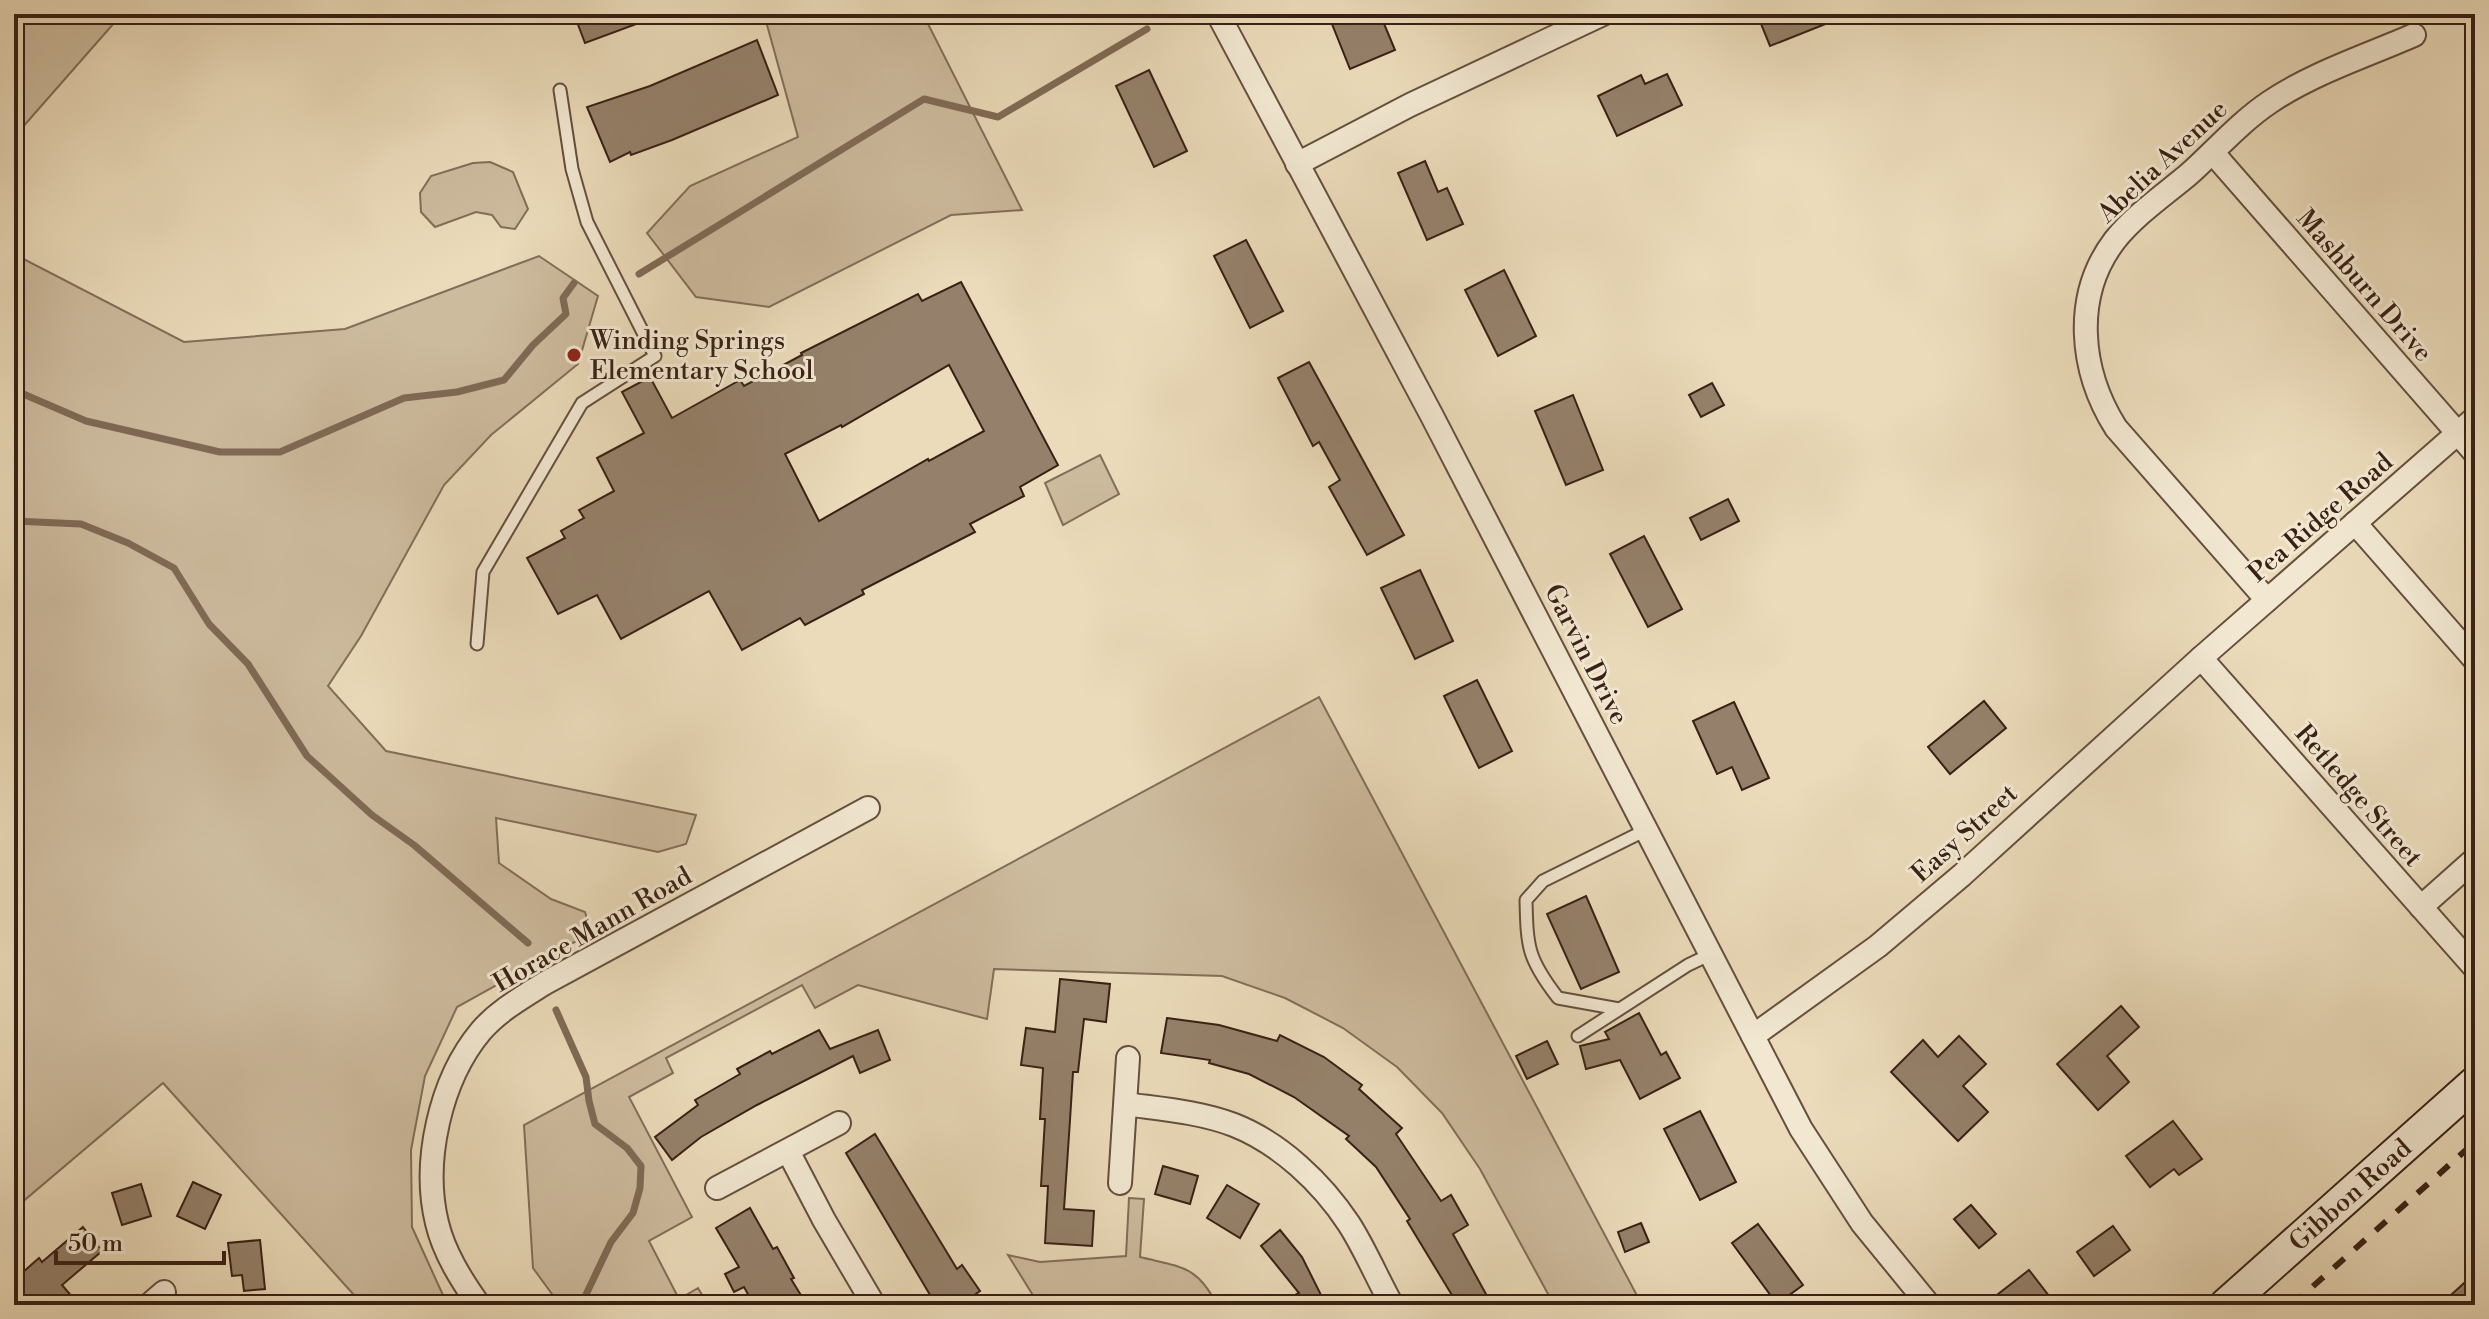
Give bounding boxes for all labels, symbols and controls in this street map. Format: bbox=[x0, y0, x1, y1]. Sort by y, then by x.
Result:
street label: Abelia Avenue bbox=[2090, 93, 2234, 231]
street label: Mashburn Drive bbox=[2289, 203, 2439, 368]
place label: Winding Springs Elementary School bbox=[589, 325, 814, 387]
marker: Winding Springs Elementary School bbox=[565, 346, 583, 364]
street label: Pea Ridge Road bbox=[2242, 446, 2400, 589]
street label: Garvin Drive bbox=[1537, 579, 1635, 730]
street label: Retledge Street bbox=[2288, 718, 2429, 873]
street label: Easy Street bbox=[1905, 778, 2024, 890]
street label: Horace Mann Road bbox=[487, 860, 698, 1000]
street label: Gibbon Road bbox=[2283, 1132, 2419, 1258]
scale bar bbox=[56, 1215, 224, 1265]
text: 50 m bbox=[68, 1229, 123, 1259]

